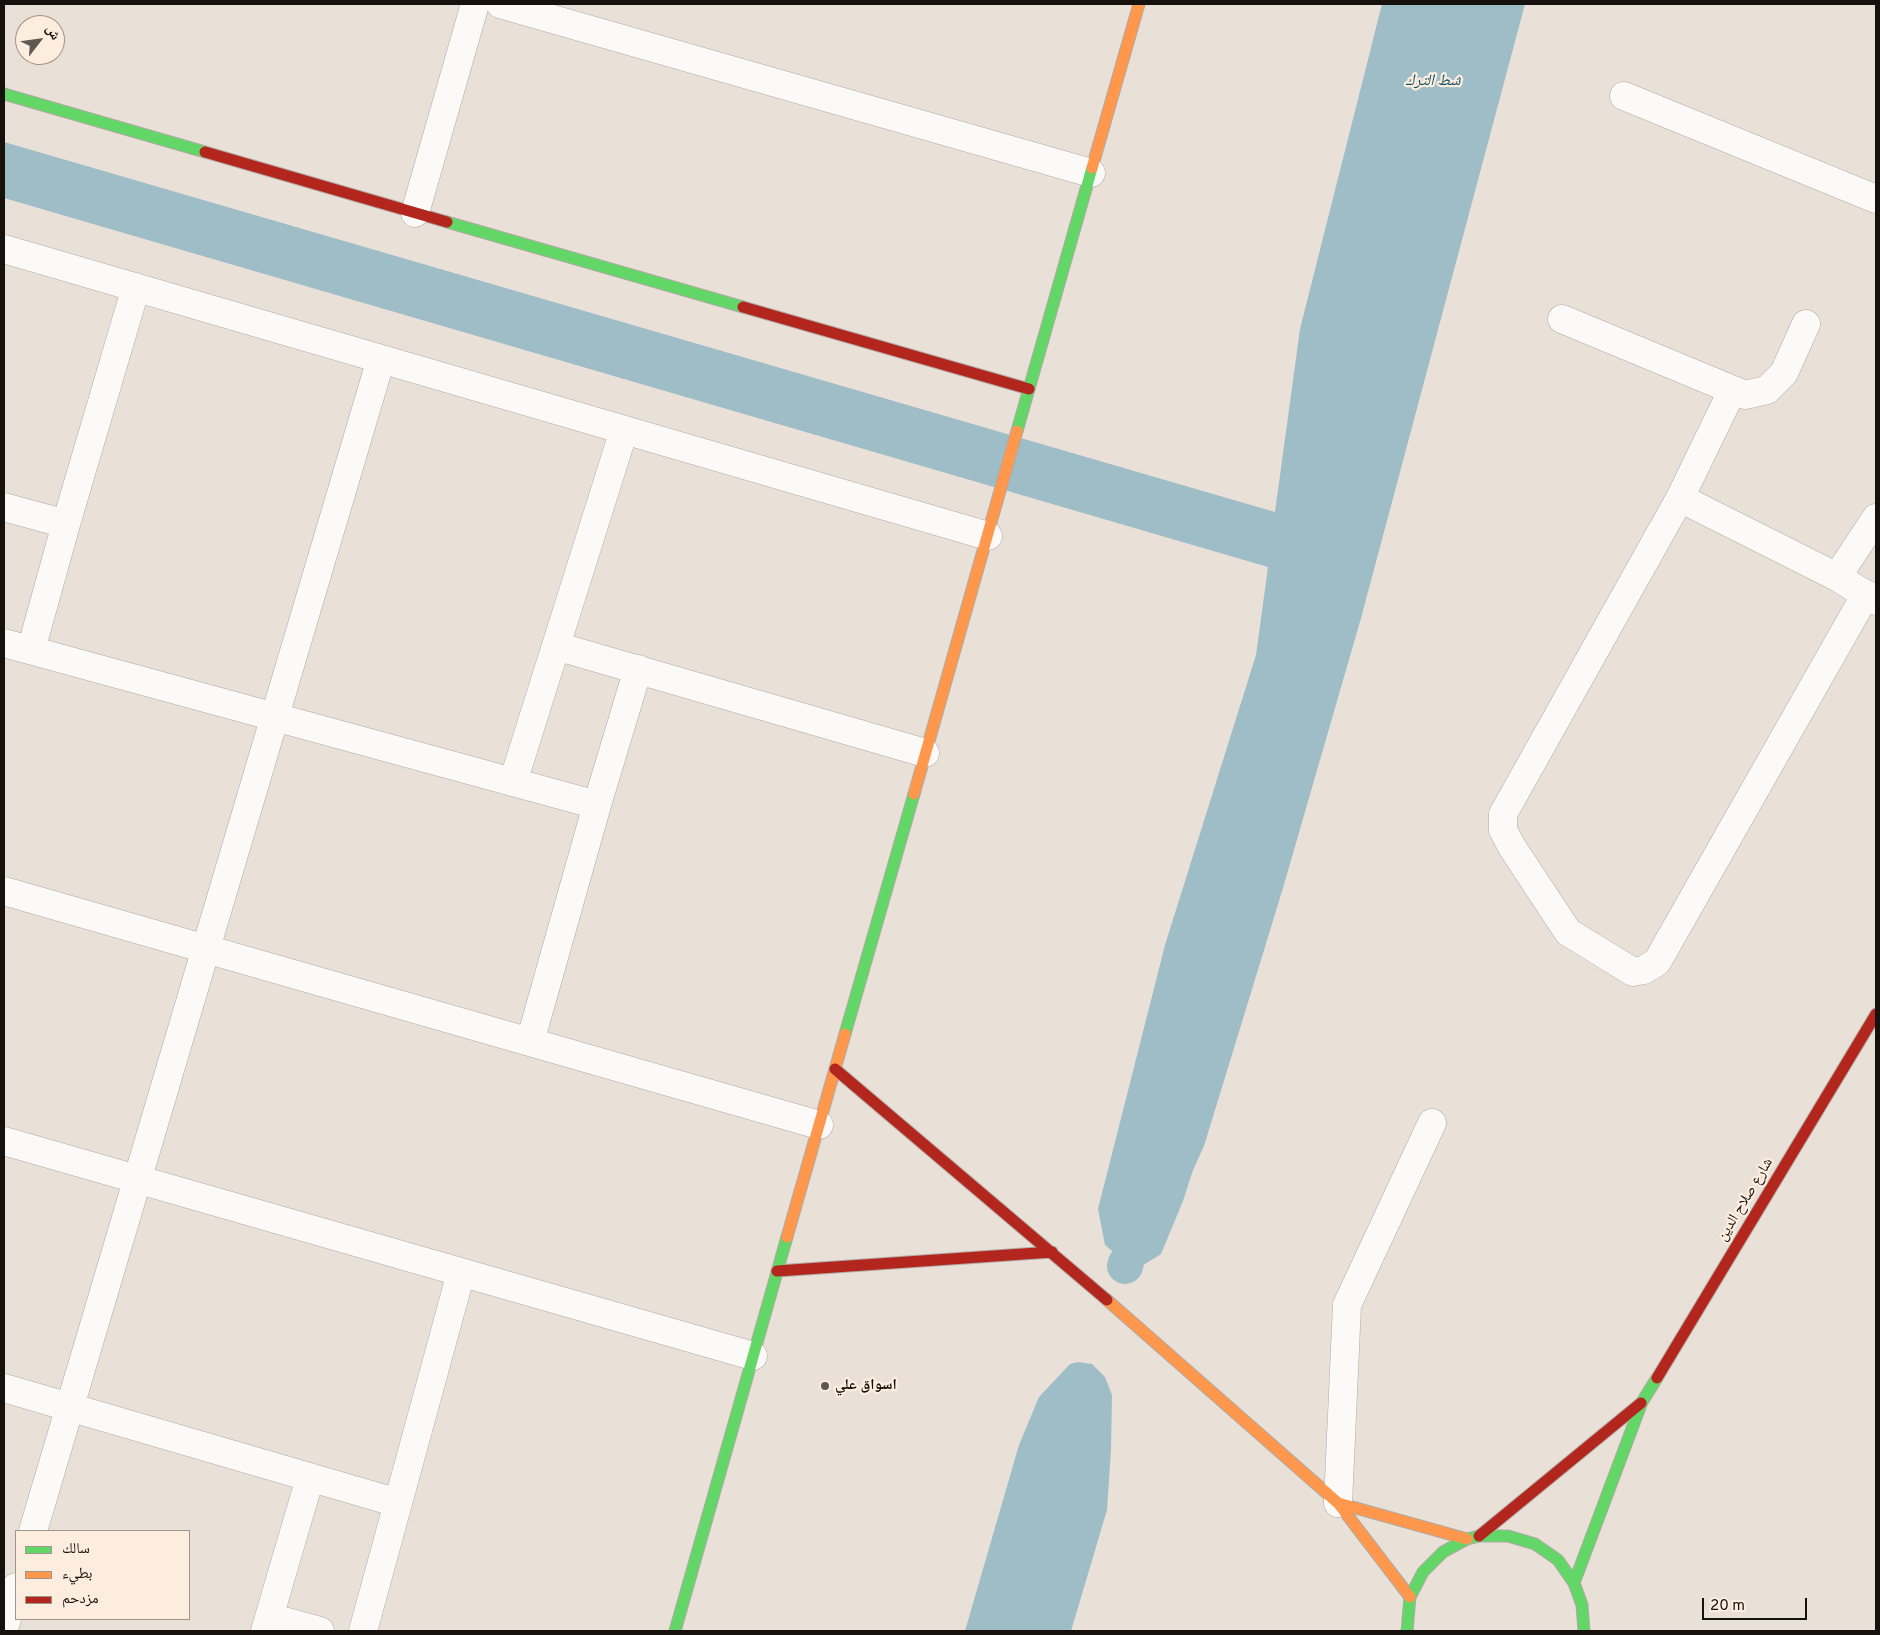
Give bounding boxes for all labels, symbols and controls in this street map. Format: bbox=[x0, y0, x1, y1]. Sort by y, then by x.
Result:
north arrow bbox=[15, 15, 65, 65]
text: ش bbox=[41, 22, 64, 43]
water label: شط الترك bbox=[1406, 72, 1460, 92]
street label: شارع صلاح الدين bbox=[1714, 1155, 1778, 1245]
place label: اسواق علي bbox=[835, 1377, 897, 1395]
marker: اسواق علي bbox=[819, 1380, 831, 1392]
legend bbox=[15, 1530, 190, 1620]
text: سالك bbox=[62, 1540, 90, 1559]
text: بطيء bbox=[62, 1565, 92, 1584]
scale bar bbox=[1705, 1588, 1810, 1620]
text: مزدحم bbox=[62, 1590, 99, 1609]
text: 20 m bbox=[1710, 1597, 1745, 1616]

